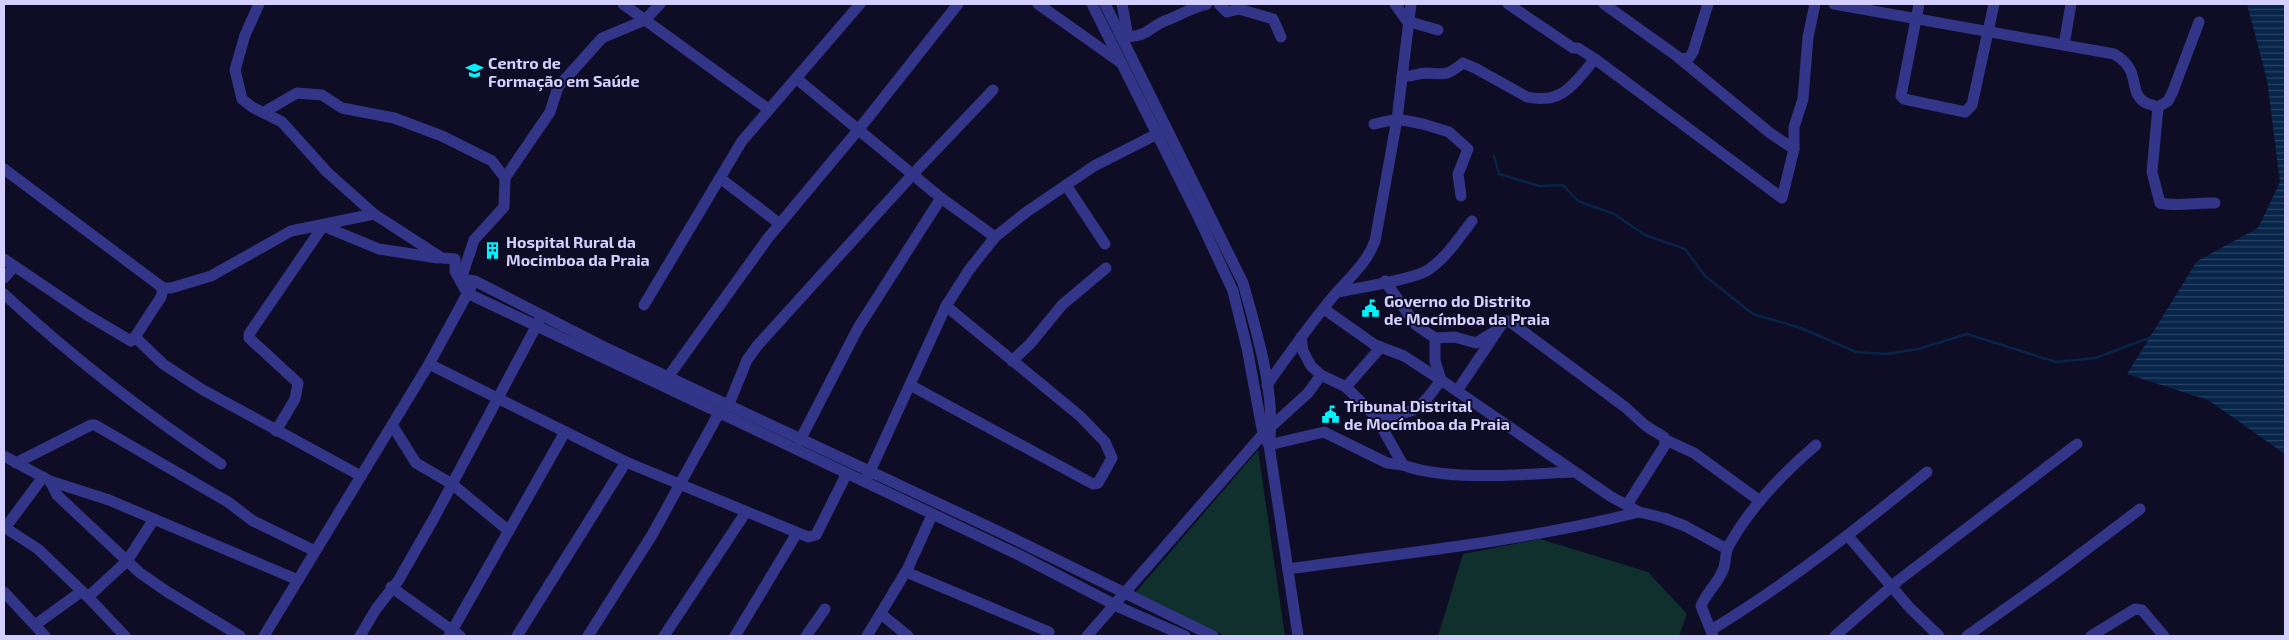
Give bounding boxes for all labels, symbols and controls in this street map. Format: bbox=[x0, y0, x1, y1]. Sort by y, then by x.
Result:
place label: Centro de Formação em Saúde bbox=[488, 53, 639, 92]
school or university icon: Centro de Formação em Saúde bbox=[464, 61, 484, 81]
place label: Hospital Rural da Mocimboa da Praia bbox=[506, 232, 650, 269]
building icon: Hospital Rural da Mocimboa da Praia bbox=[482, 240, 502, 260]
place label: Governo do Distrito de Mocímboa da Praia bbox=[1384, 291, 1550, 328]
public building icon: Governo do Distrito de Mocímboa da Praia bbox=[1360, 299, 1380, 319]
place label: Tribunal Distrital de Mocímboa da Praia bbox=[1344, 396, 1510, 433]
public building icon: Tribunal Distrital de Mocímboa da Praia bbox=[1320, 404, 1340, 424]

